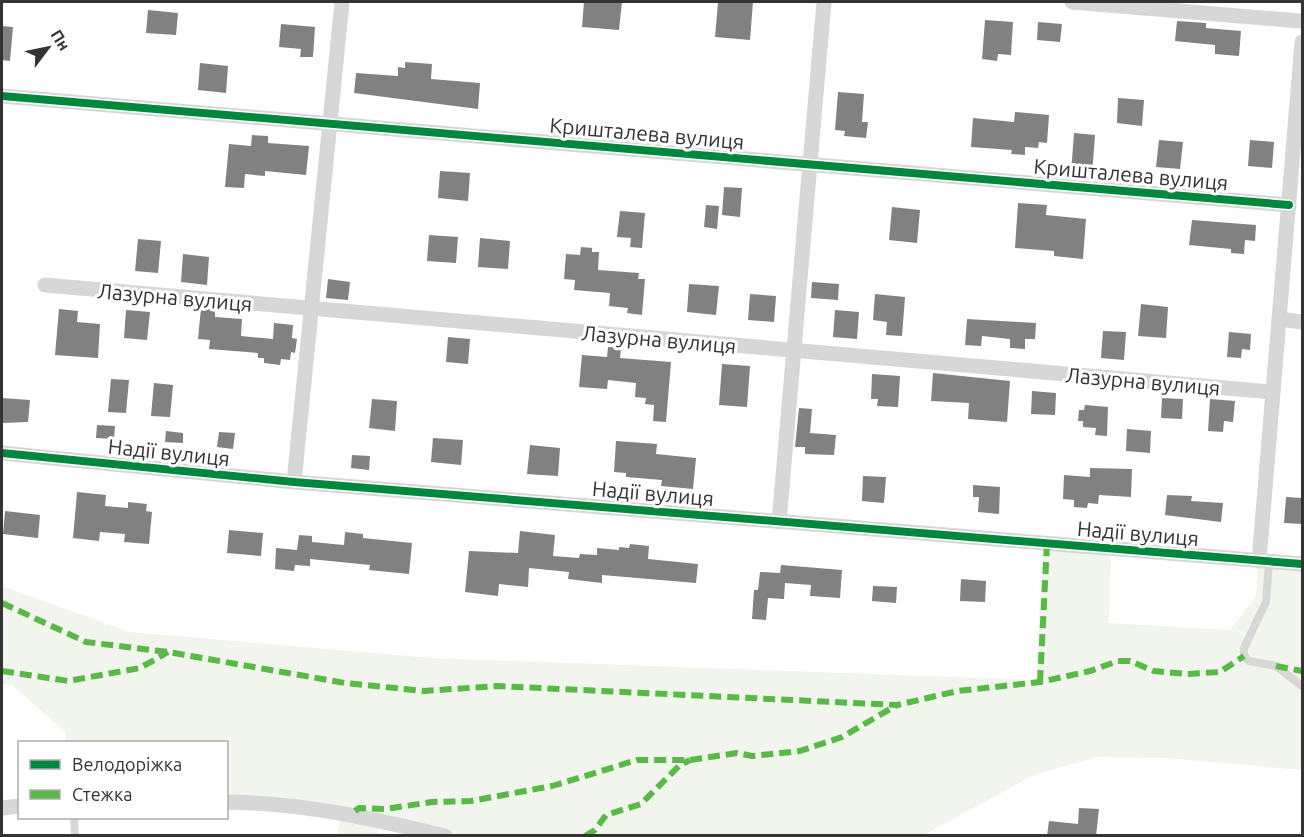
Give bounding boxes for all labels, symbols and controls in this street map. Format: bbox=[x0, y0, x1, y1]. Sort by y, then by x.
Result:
north arrow bbox=[18, 18, 78, 78]
text: Пн bbox=[48, 26, 74, 54]
street label: Кришталева вулиця bbox=[549, 113, 745, 153]
street label: Кришталева вулиця bbox=[1033, 154, 1229, 194]
street label: Лазурна вулиця bbox=[97, 278, 253, 316]
street label: Лазурна вулиця bbox=[581, 320, 737, 358]
street label: Лазурна вулиця bbox=[1065, 362, 1221, 400]
street label: Надії вулиця bbox=[107, 434, 231, 470]
street label: Надії вулиця bbox=[591, 476, 715, 510]
street label: Надії вулиця bbox=[1076, 516, 1200, 550]
legend bbox=[18, 741, 228, 819]
text: Велодоріжка bbox=[72, 754, 182, 774]
text: Стежка bbox=[72, 784, 132, 804]

